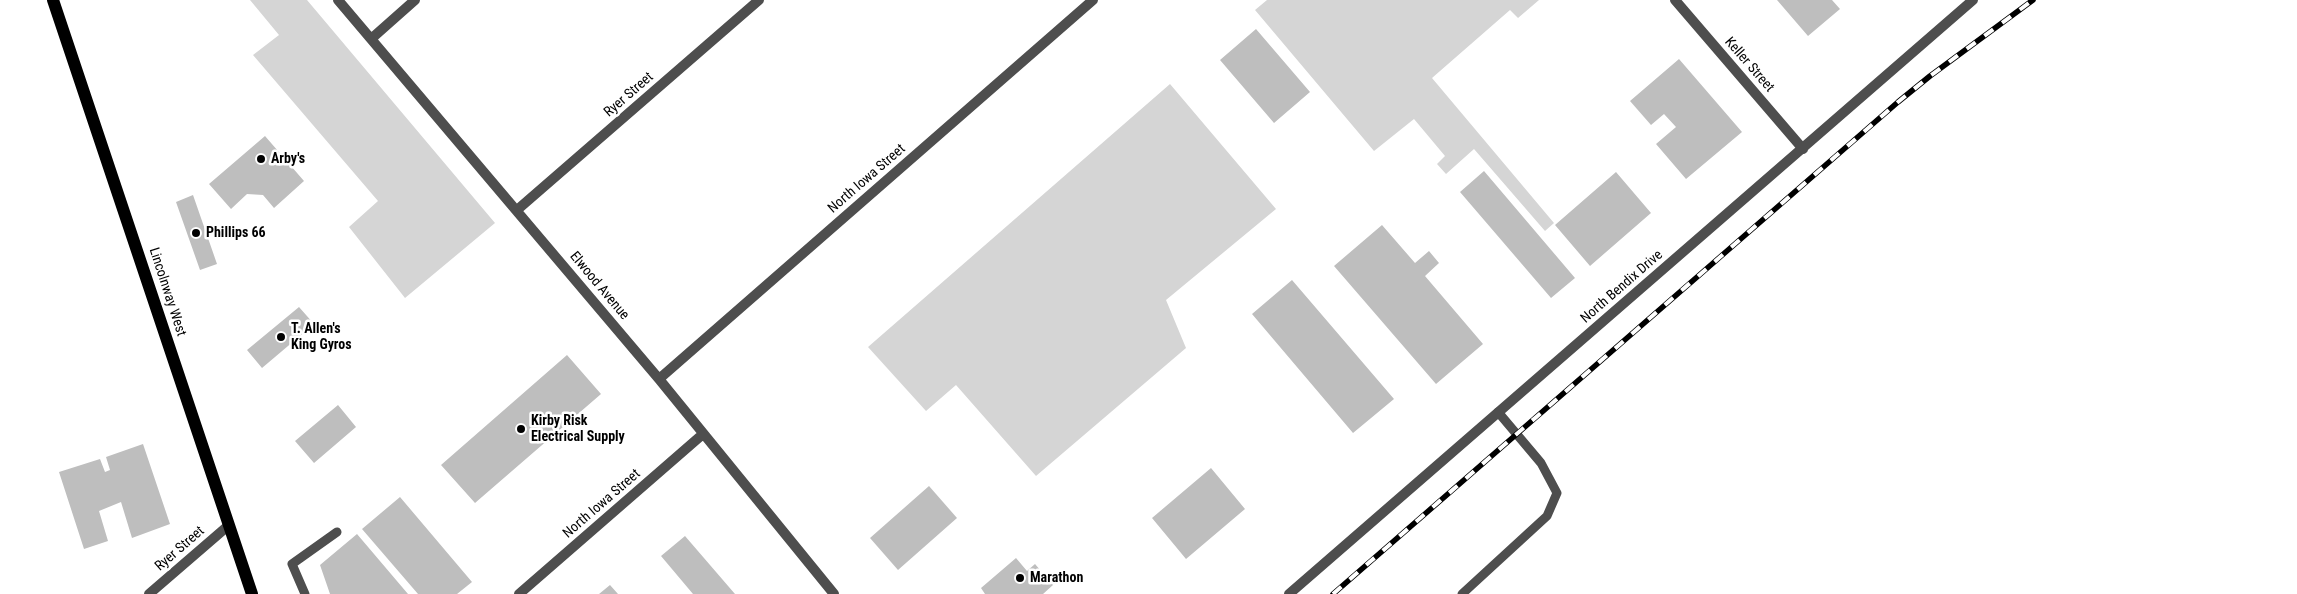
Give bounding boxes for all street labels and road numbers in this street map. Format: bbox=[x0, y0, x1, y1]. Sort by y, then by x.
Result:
street label: Keller Street bbox=[1721, 34, 1777, 96]
street label: Ryer Street bbox=[601, 69, 657, 121]
street label: North Iowa Street bbox=[825, 141, 909, 217]
street label: Lincolnway West bbox=[145, 245, 189, 339]
street label: North Bendix Drive bbox=[1578, 247, 1666, 327]
street label: Elwood Avenue bbox=[566, 249, 632, 323]
street label: North Iowa Street bbox=[560, 466, 644, 542]
street label: Ryer Street bbox=[152, 523, 208, 575]

